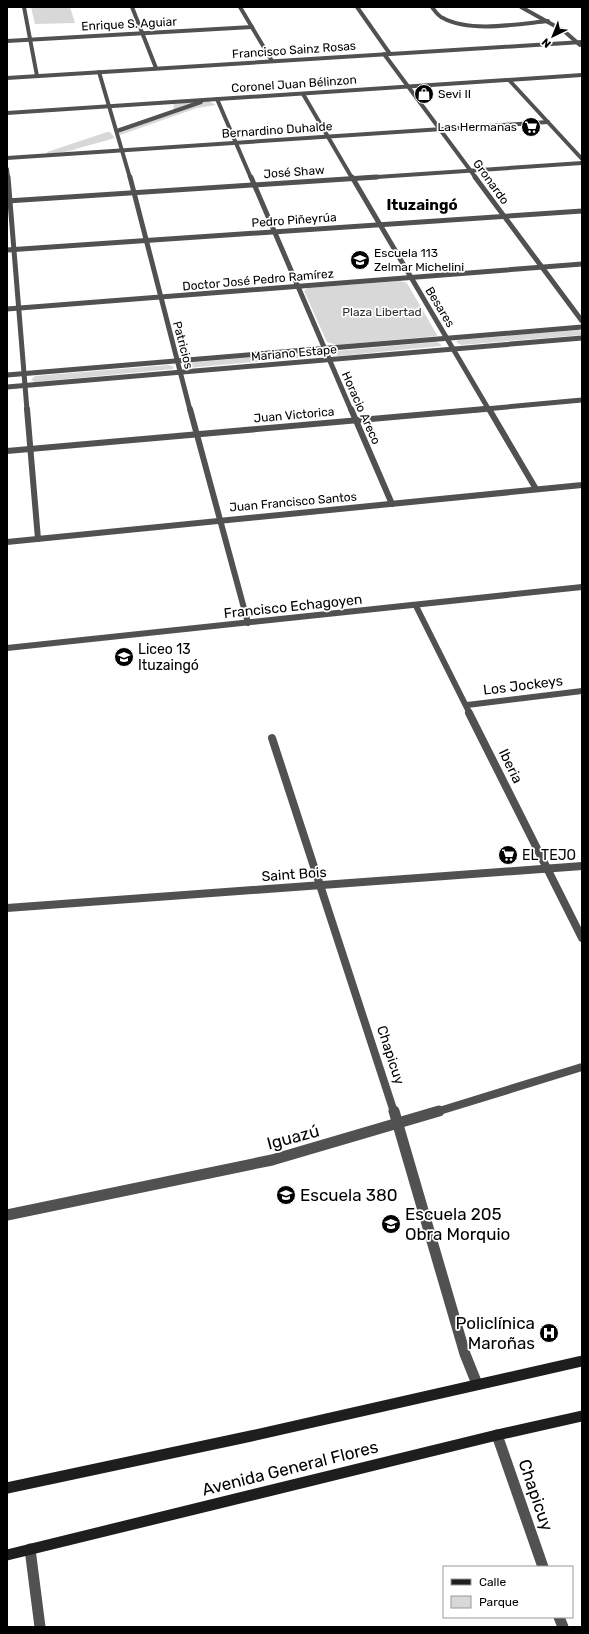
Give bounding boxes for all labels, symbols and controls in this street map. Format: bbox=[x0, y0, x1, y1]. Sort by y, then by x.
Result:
street label: Enrique S. Aguiar bbox=[81, 14, 178, 33]
north arrow bbox=[533, 16, 573, 56]
text: N bbox=[539, 35, 554, 50]
street label: Francisco Sainz Rosas bbox=[232, 39, 356, 61]
street label: Coronel Juan Bélinzon bbox=[231, 73, 357, 95]
shop icon: Sevi II bbox=[413, 83, 435, 105]
place label: Sevi II bbox=[438, 87, 471, 101]
supermarket icon: Las Hermanas bbox=[520, 116, 542, 138]
street label: Bernardino Duhalde bbox=[221, 119, 333, 141]
place label: Las Hermanas bbox=[437, 120, 517, 134]
street label: Gronardo bbox=[470, 157, 512, 207]
street label: José Shaw bbox=[263, 163, 325, 181]
district label: Ituzaingó bbox=[386, 196, 458, 214]
street label: Pedro Piñeyrúa bbox=[251, 210, 337, 230]
place label: Escuela 113 Zelmar Michelini bbox=[374, 246, 464, 274]
school or university icon: Escuela 113 Zelmar Michelini bbox=[349, 249, 371, 271]
street label: Doctor José Pedro Ramírez bbox=[182, 266, 334, 294]
street label: Besares bbox=[422, 284, 458, 330]
park label: Plaza Libertad bbox=[342, 305, 422, 319]
street label: Patricios bbox=[170, 320, 196, 370]
street label: Mariano Estape bbox=[251, 342, 338, 364]
street label: Horacio Areco bbox=[339, 369, 383, 447]
street label: Juan Victorica bbox=[253, 404, 335, 426]
street label: Juan Francisco Santos bbox=[229, 489, 357, 515]
street label: Francisco Echagoyen bbox=[223, 591, 363, 622]
place label: Liceo 13 Ituzaingó bbox=[138, 641, 199, 674]
school or university icon: Liceo 13 Ituzaingó bbox=[113, 646, 135, 668]
street label: Los Jockeys bbox=[482, 672, 564, 699]
street label: Iberia bbox=[495, 746, 526, 786]
supermarket icon: EL TEJO bbox=[497, 844, 519, 866]
place label: EL TEJO bbox=[522, 847, 576, 864]
street label: Saint Bois bbox=[261, 864, 327, 885]
street label: Chapicuy bbox=[373, 1023, 408, 1087]
street label: Iguazú bbox=[265, 1120, 321, 1154]
school or university icon: Escuela 380 bbox=[275, 1184, 297, 1206]
place label: Escuela 380 bbox=[300, 1185, 398, 1205]
place label: Escuela 205 Obra Morquio bbox=[405, 1204, 510, 1244]
school or university icon: Escuela 205 Obra Morquio bbox=[380, 1213, 402, 1235]
place label: Policlínica Maroñas bbox=[455, 1313, 535, 1353]
hospital icon: Policlínica Maroñas bbox=[538, 1322, 560, 1344]
street label: Avenida General Flores bbox=[200, 1436, 380, 1500]
street label: Chapicuy bbox=[514, 1457, 558, 1533]
legend bbox=[443, 1566, 573, 1618]
text: Calle bbox=[479, 1575, 506, 1589]
text: Parque bbox=[479, 1595, 519, 1609]

